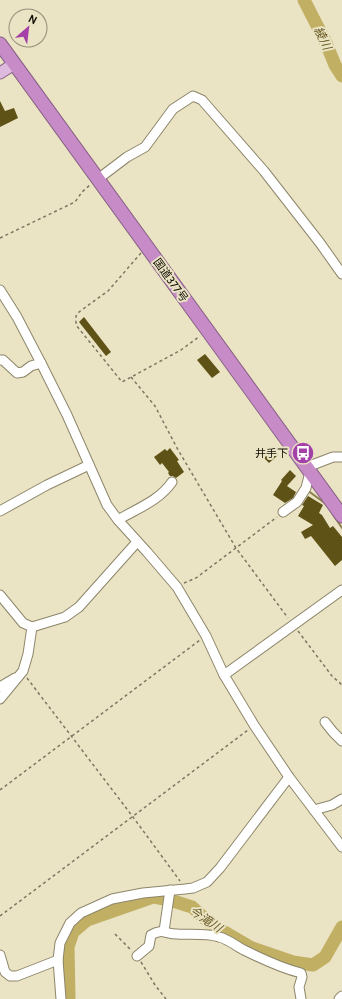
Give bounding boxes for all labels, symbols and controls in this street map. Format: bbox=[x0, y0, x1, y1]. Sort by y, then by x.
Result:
north arrow bbox=[8, 8, 48, 48]
text: N bbox=[26, 11, 39, 27]
water label: 綾川 bbox=[311, 24, 336, 54]
street label: 国道377号 bbox=[151, 256, 191, 304]
bus stop icon: 井手下 bbox=[290, 440, 316, 466]
place label: 井手下 bbox=[255, 446, 288, 460]
water label: 今滝川 bbox=[187, 903, 227, 936]

